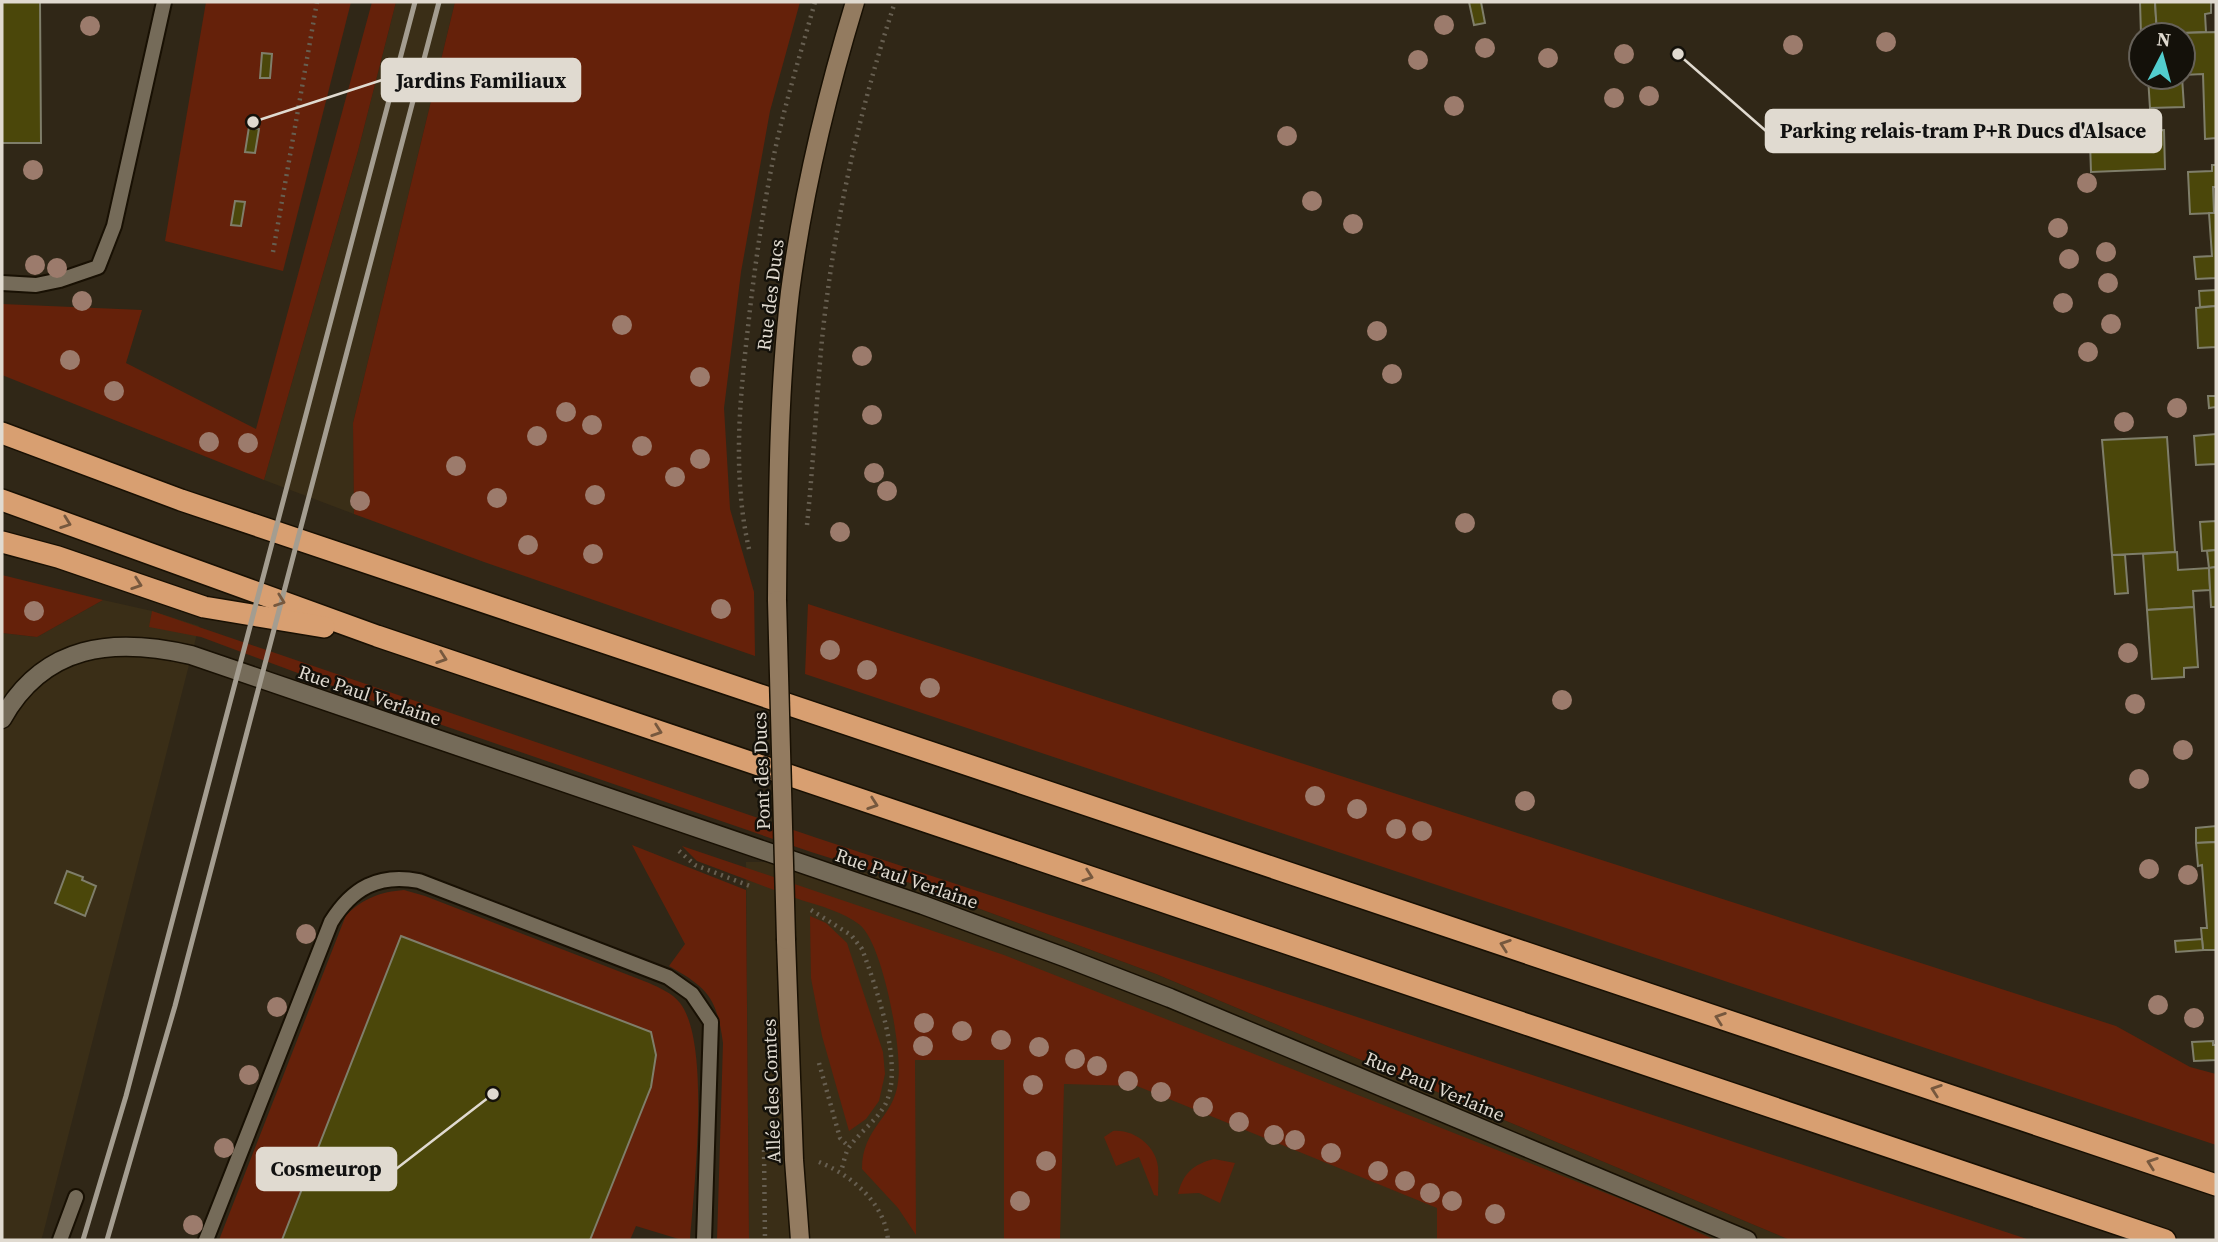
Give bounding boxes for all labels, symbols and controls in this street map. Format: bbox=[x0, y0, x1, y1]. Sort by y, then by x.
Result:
north arrow bbox=[2127, 21, 2197, 91]
text: N bbox=[2156, 25, 2172, 53]
callout: Jardins Familiaux bbox=[382, 59, 580, 101]
text: Jardins Familiaux bbox=[394, 66, 567, 95]
callout: Parking relais-tram P+R Ducs d'Alsace bbox=[1766, 110, 2161, 152]
text: Parking relais-tram P+R Ducs d'Alsace bbox=[1780, 116, 2146, 145]
street label: Rue des Ducs bbox=[750, 238, 790, 352]
one-way arrow bbox=[59, 515, 71, 529]
one-way arrow bbox=[130, 576, 143, 590]
one-way arrow bbox=[273, 593, 285, 607]
one-way arrow bbox=[435, 650, 447, 664]
street label: Rue Paul Verlaine bbox=[295, 658, 445, 732]
street label: Pont des Ducs bbox=[746, 711, 776, 831]
one-way arrow bbox=[651, 723, 663, 737]
one-way arrow bbox=[866, 795, 878, 810]
street label: Rue Paul Verlaine bbox=[832, 841, 982, 915]
one-way arrow bbox=[1082, 868, 1094, 882]
one-way arrow bbox=[1499, 939, 1511, 953]
one-way arrow bbox=[1715, 1012, 1727, 1026]
street label: Allée des Comtes bbox=[755, 1018, 787, 1164]
street label: Rue Paul Verlaine bbox=[1361, 1045, 1509, 1127]
one-way arrow bbox=[1930, 1084, 1943, 1098]
callout: Cosmeurop bbox=[257, 1148, 396, 1190]
text: Cosmeurop bbox=[270, 1154, 382, 1183]
one-way arrow bbox=[2146, 1157, 2158, 1171]

